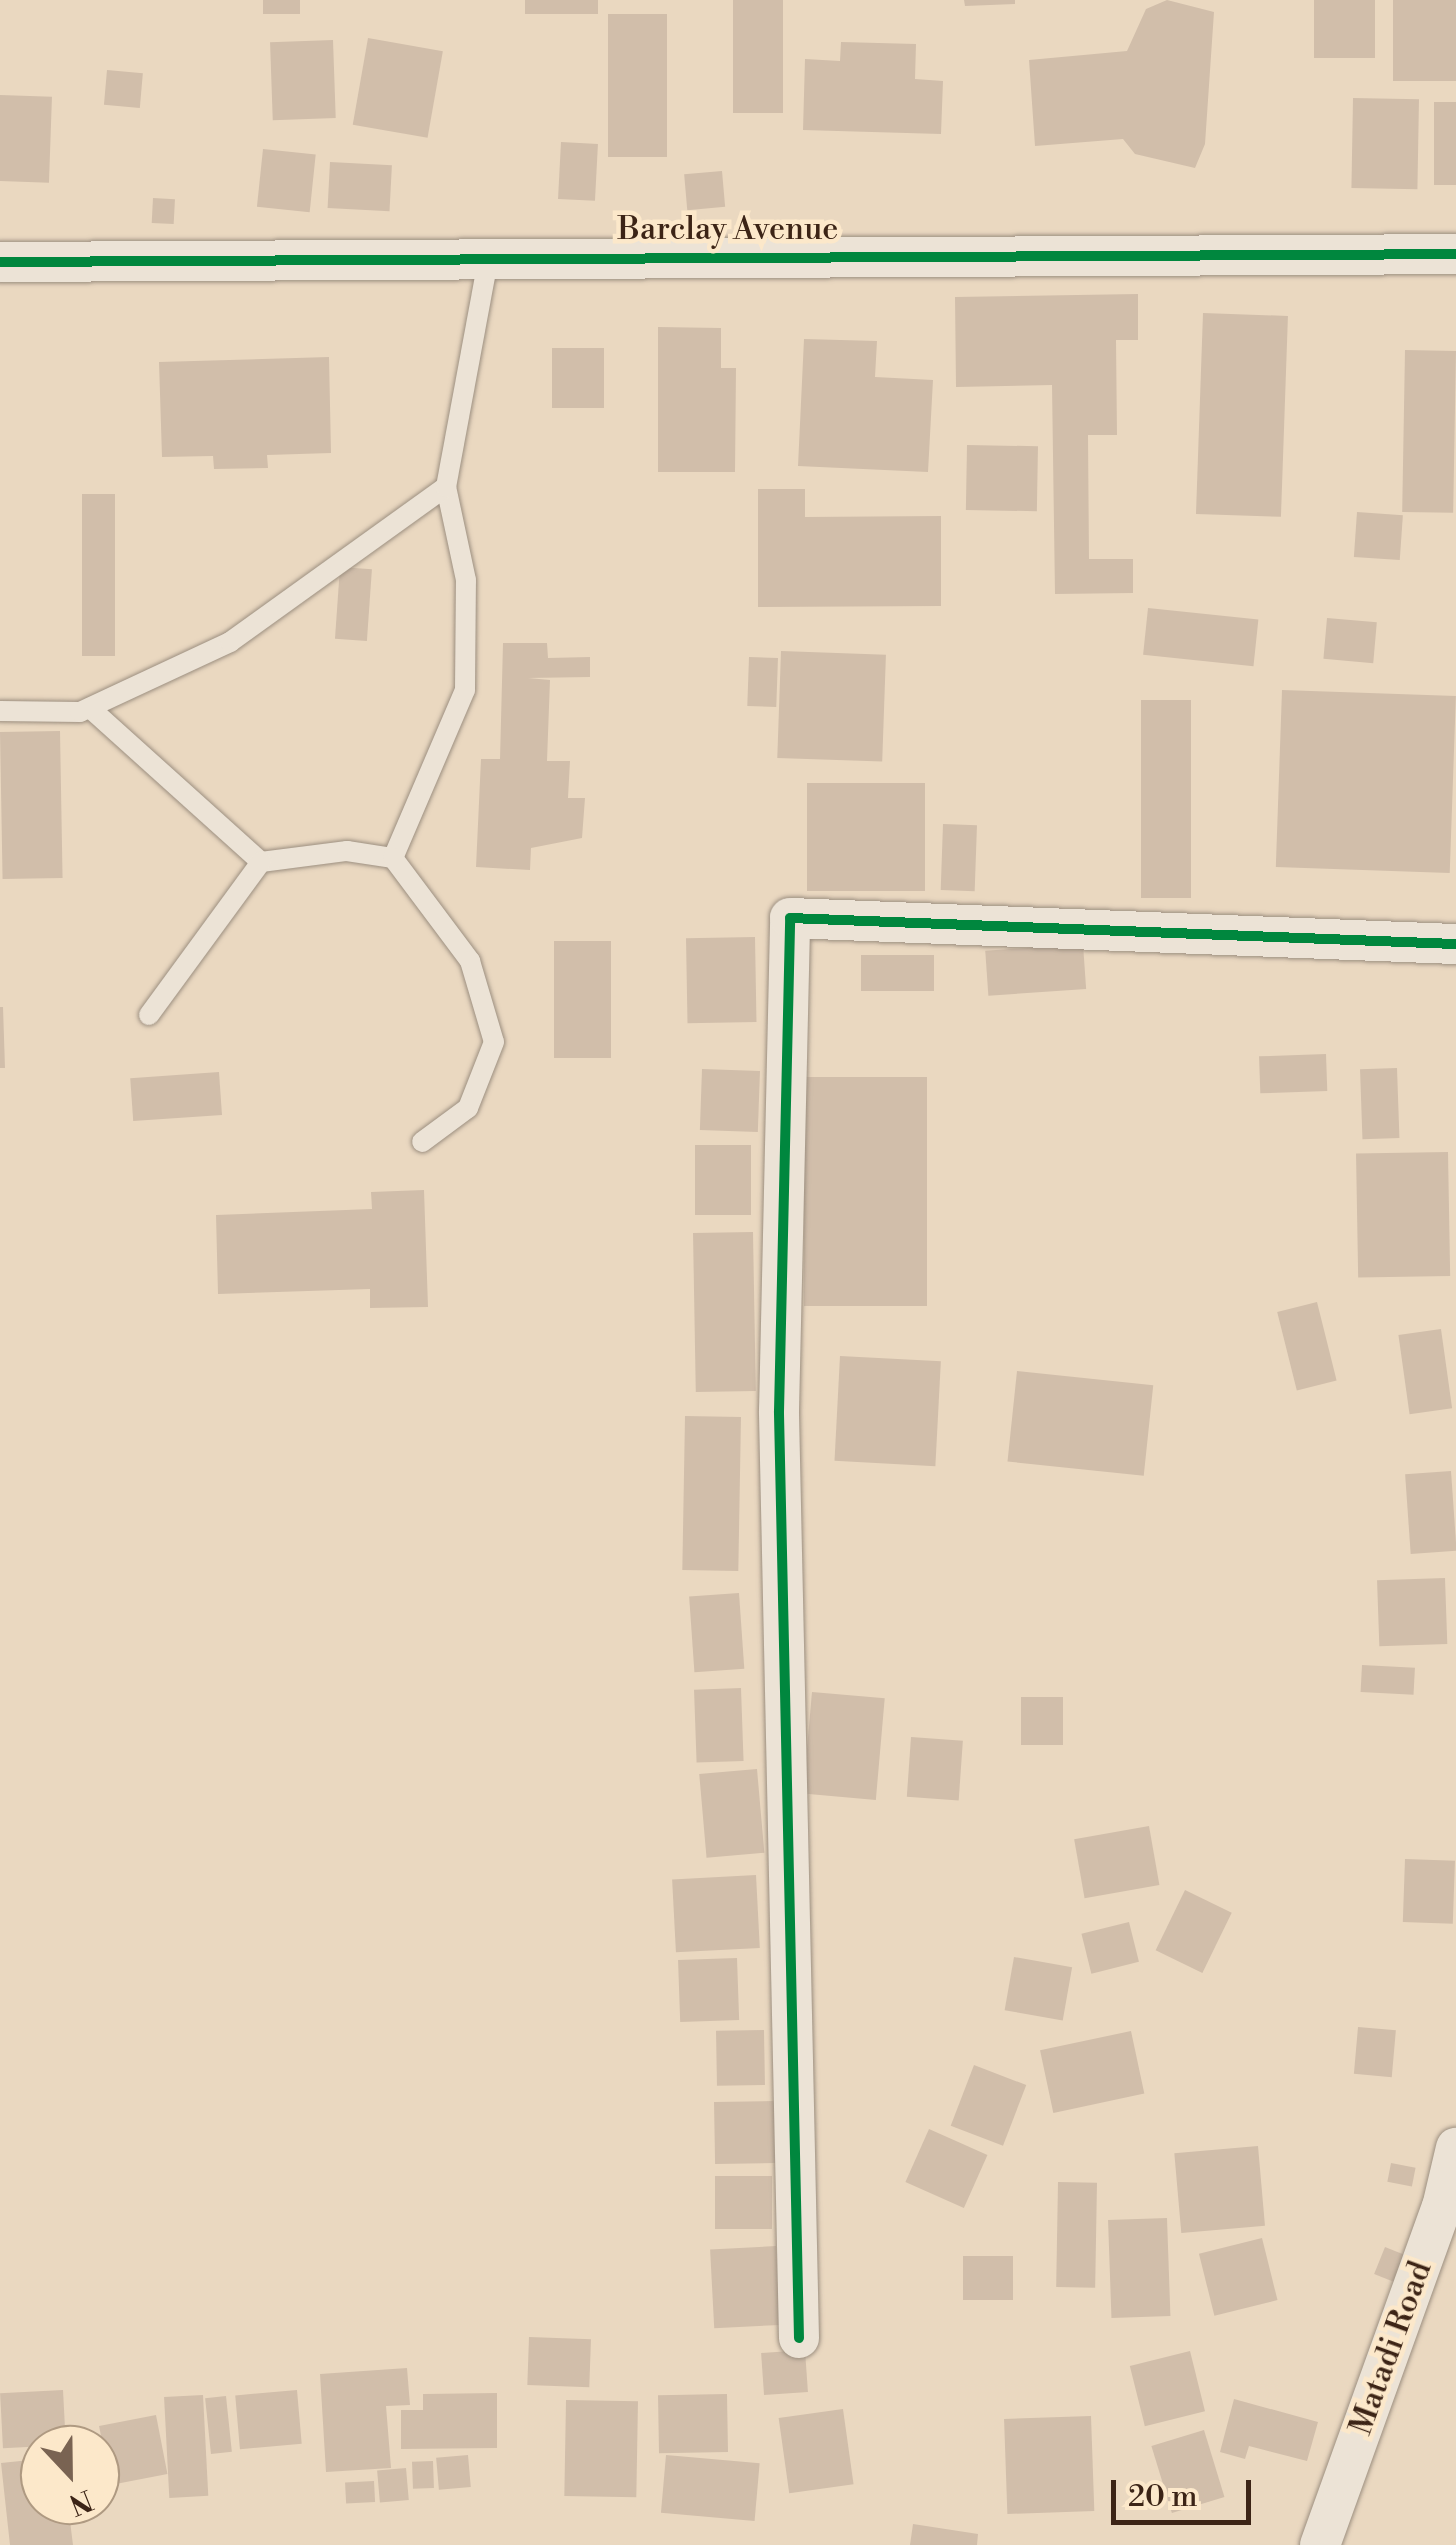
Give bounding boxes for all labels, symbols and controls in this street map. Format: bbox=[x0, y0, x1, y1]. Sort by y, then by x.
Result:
street label: Barclay Avenue bbox=[617, 210, 839, 248]
street label: Matadi Road bbox=[1342, 2256, 1440, 2440]
north arrow bbox=[20, 2425, 120, 2525]
scale bar bbox=[1116, 2460, 1256, 2522]
text: 20 m bbox=[1128, 2478, 1197, 2516]
text: N bbox=[64, 2481, 98, 2522]

